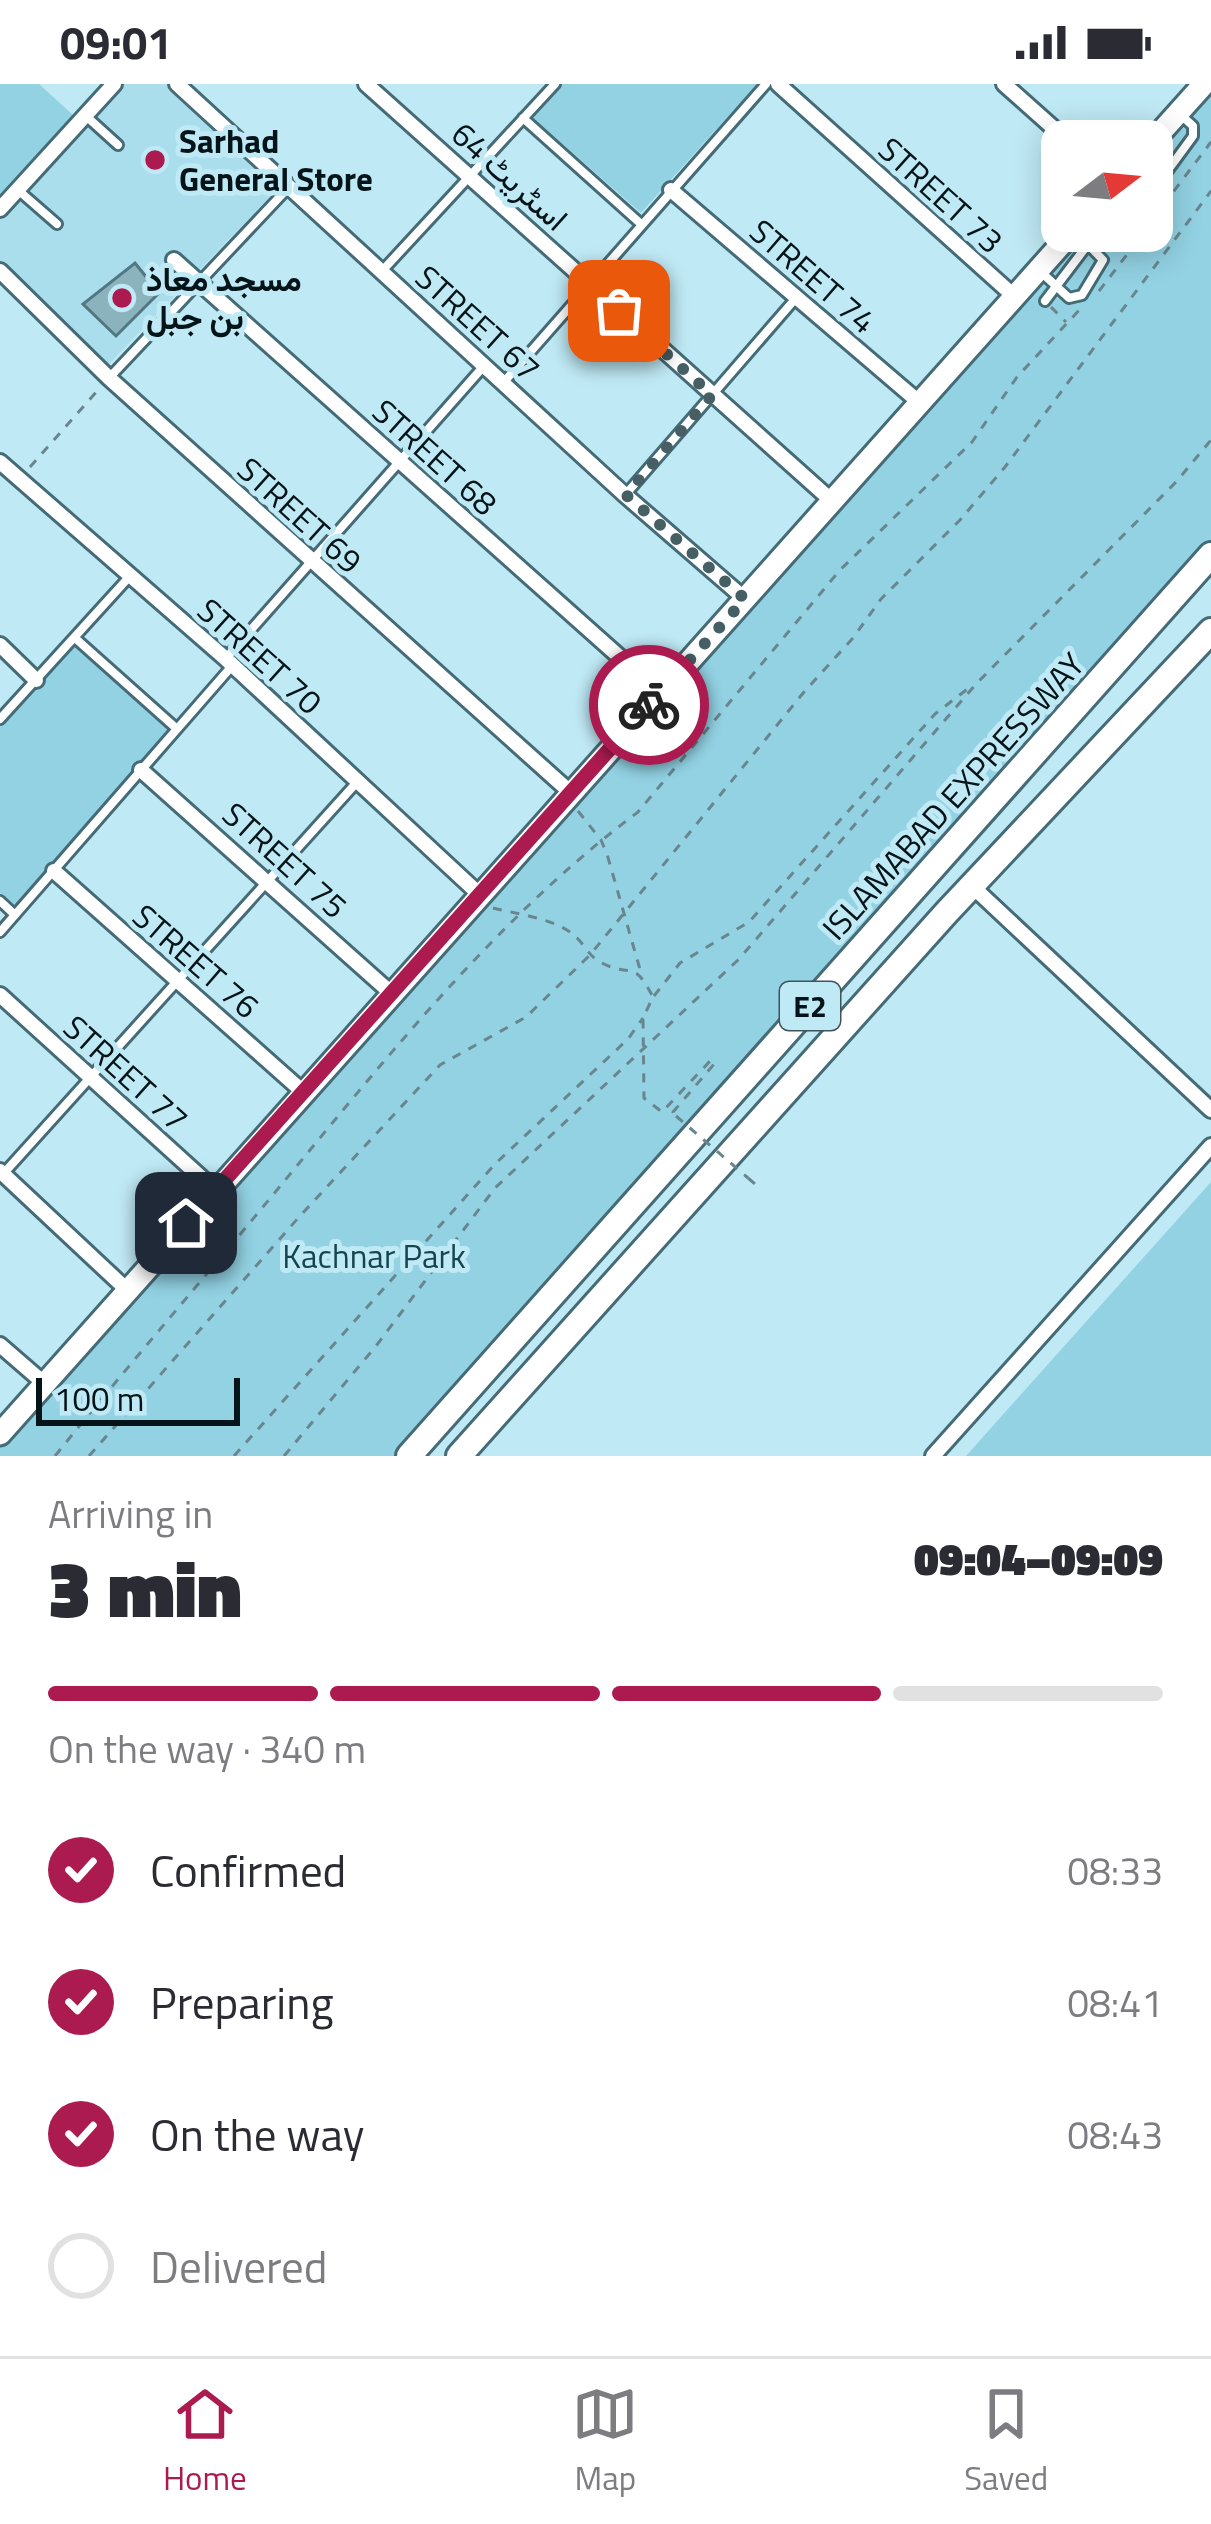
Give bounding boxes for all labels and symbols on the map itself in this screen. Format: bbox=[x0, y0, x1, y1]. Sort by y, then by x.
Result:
street label: اسٹریٹ 64 bbox=[440, 110, 580, 242]
place label: Sarhad General Store bbox=[179, 116, 373, 204]
north arrow bbox=[1041, 120, 1173, 252]
street label: STREET 73 bbox=[867, 125, 1015, 265]
marker: Sarhad General Store bbox=[142, 147, 168, 173]
street label: STREET 74 bbox=[739, 207, 887, 345]
street label: STREET 67 bbox=[404, 253, 552, 393]
place label: مسجد معاذ بن جبل bbox=[146, 254, 302, 342]
pin bbox=[568, 260, 670, 362]
marker: مسجد معاذ بن جبل bbox=[109, 285, 135, 311]
street label: STREET 68 bbox=[361, 387, 509, 527]
street label: STREET 69 bbox=[226, 445, 374, 585]
street label: STREET 70 bbox=[186, 586, 334, 726]
street label: ISLAMABAD EXPRESSWAY bbox=[810, 641, 1096, 951]
courier bbox=[589, 645, 709, 765]
street label: STREET 75 bbox=[211, 790, 359, 930]
street label: STREET 76 bbox=[122, 892, 270, 1030]
road number: E2 bbox=[780, 982, 840, 1030]
street label: STREET 77 bbox=[52, 1003, 200, 1143]
pin bbox=[135, 1172, 237, 1274]
park label: Kachnar Park bbox=[282, 1231, 466, 1281]
scale bar bbox=[36, 1372, 240, 1425]

